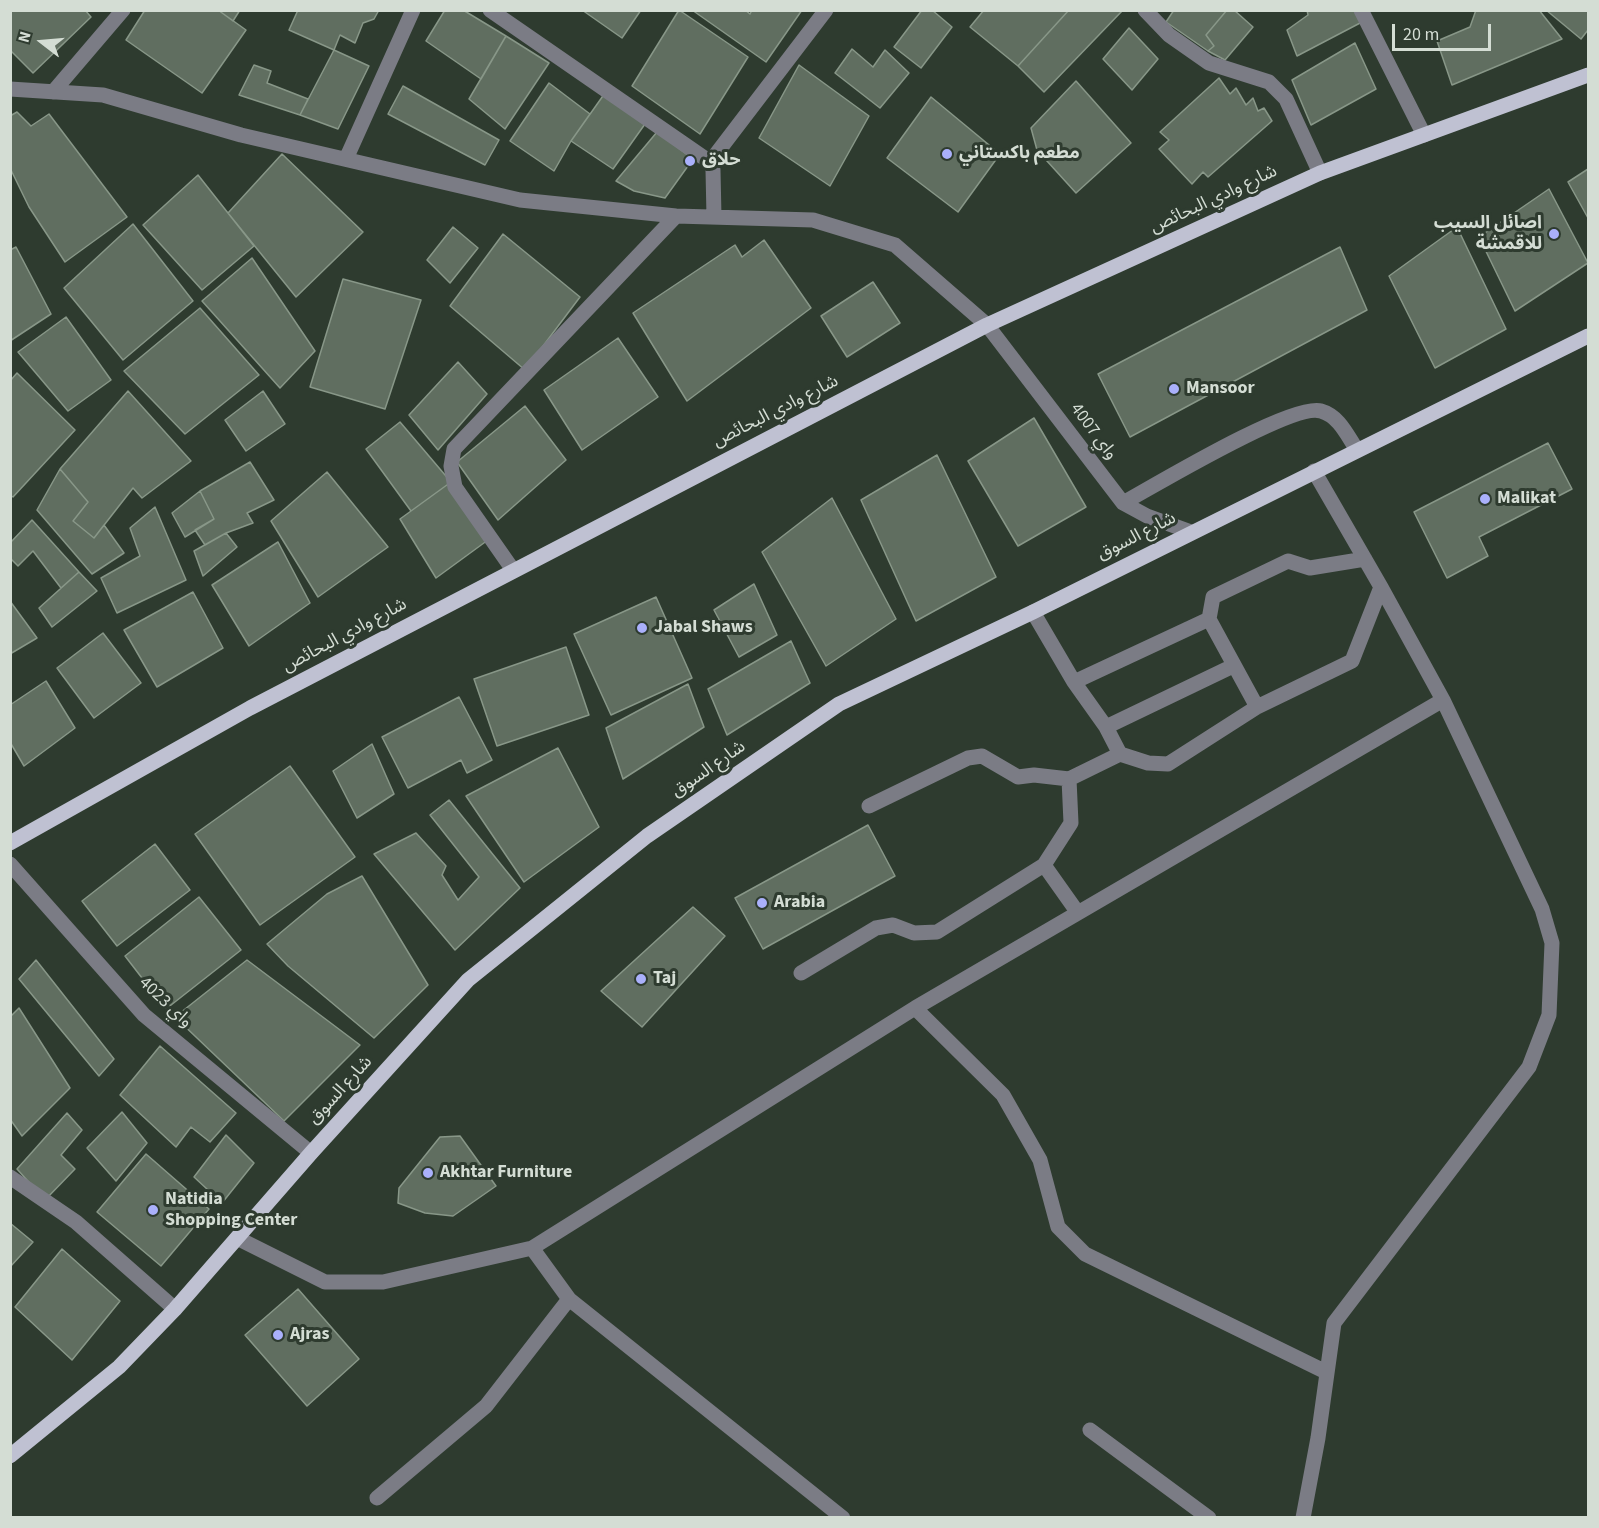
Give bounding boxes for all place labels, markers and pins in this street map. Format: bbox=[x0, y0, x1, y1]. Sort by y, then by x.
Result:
place label: مطعم باكستاني bbox=[959, 143, 1080, 165]
marker: مطعم باكستاني bbox=[940, 147, 954, 161]
place label: حلاق bbox=[702, 150, 741, 172]
marker: حلاق bbox=[683, 154, 697, 168]
place label: اصائل السيب للاقمشة bbox=[1434, 213, 1542, 256]
marker: اصائل السيب للاقمشة bbox=[1547, 227, 1561, 241]
place label: Mansoor bbox=[1186, 378, 1255, 400]
marker: Mansoor bbox=[1167, 382, 1181, 396]
place label: Malikat bbox=[1497, 488, 1556, 510]
marker: Malikat bbox=[1478, 492, 1492, 506]
place label: Jabal Shaws bbox=[654, 617, 753, 639]
marker: Jabal Shaws bbox=[635, 621, 649, 635]
place label: Arabia bbox=[774, 892, 825, 914]
marker: Arabia bbox=[755, 896, 769, 910]
place label: Taj bbox=[653, 968, 676, 990]
marker: Taj bbox=[634, 972, 648, 986]
place label: Akhtar Furniture bbox=[440, 1162, 572, 1184]
marker: Akhtar Furniture bbox=[421, 1166, 435, 1180]
place label: Natidia Shopping Center bbox=[165, 1189, 298, 1232]
marker: Natidia Shopping Center bbox=[146, 1203, 160, 1217]
place label: Ajras bbox=[290, 1324, 329, 1346]
marker: Ajras bbox=[271, 1328, 285, 1342]

